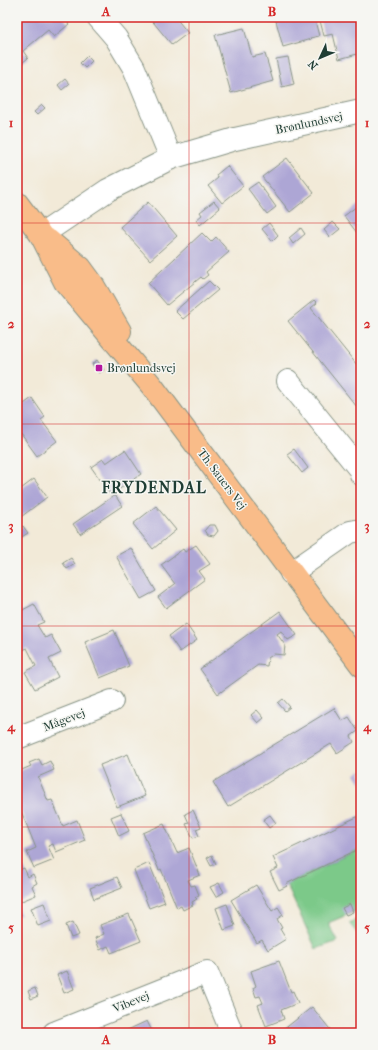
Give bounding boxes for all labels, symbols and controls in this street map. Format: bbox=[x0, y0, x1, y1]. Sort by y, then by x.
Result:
text: A bbox=[101, 4, 111, 19]
text: B bbox=[268, 4, 277, 19]
north arrow bbox=[300, 38, 340, 78]
text: N bbox=[305, 57, 321, 72]
street label: Brønlundsvej bbox=[274, 109, 344, 137]
text: 1 bbox=[9, 115, 14, 130]
text: 1 bbox=[365, 115, 370, 130]
text: 2 bbox=[8, 316, 15, 331]
text: 2 bbox=[364, 316, 371, 331]
place label: Brønlundsvej bbox=[107, 361, 176, 375]
marker: Brønlundsvej bbox=[94, 363, 104, 373]
street label: Th. Sauers Vej bbox=[195, 446, 249, 512]
district label: FRYDENDAL bbox=[100, 478, 207, 497]
text: 3 bbox=[8, 518, 14, 534]
text: 3 bbox=[364, 518, 370, 534]
street label: Mågevej bbox=[41, 706, 87, 734]
text: 4 bbox=[6, 719, 16, 735]
text: 4 bbox=[362, 719, 372, 735]
text: 5 bbox=[8, 920, 14, 935]
text: 5 bbox=[364, 920, 370, 935]
street label: Vibevej bbox=[110, 988, 151, 1016]
text: A bbox=[101, 1032, 111, 1047]
text: B bbox=[268, 1032, 277, 1047]

